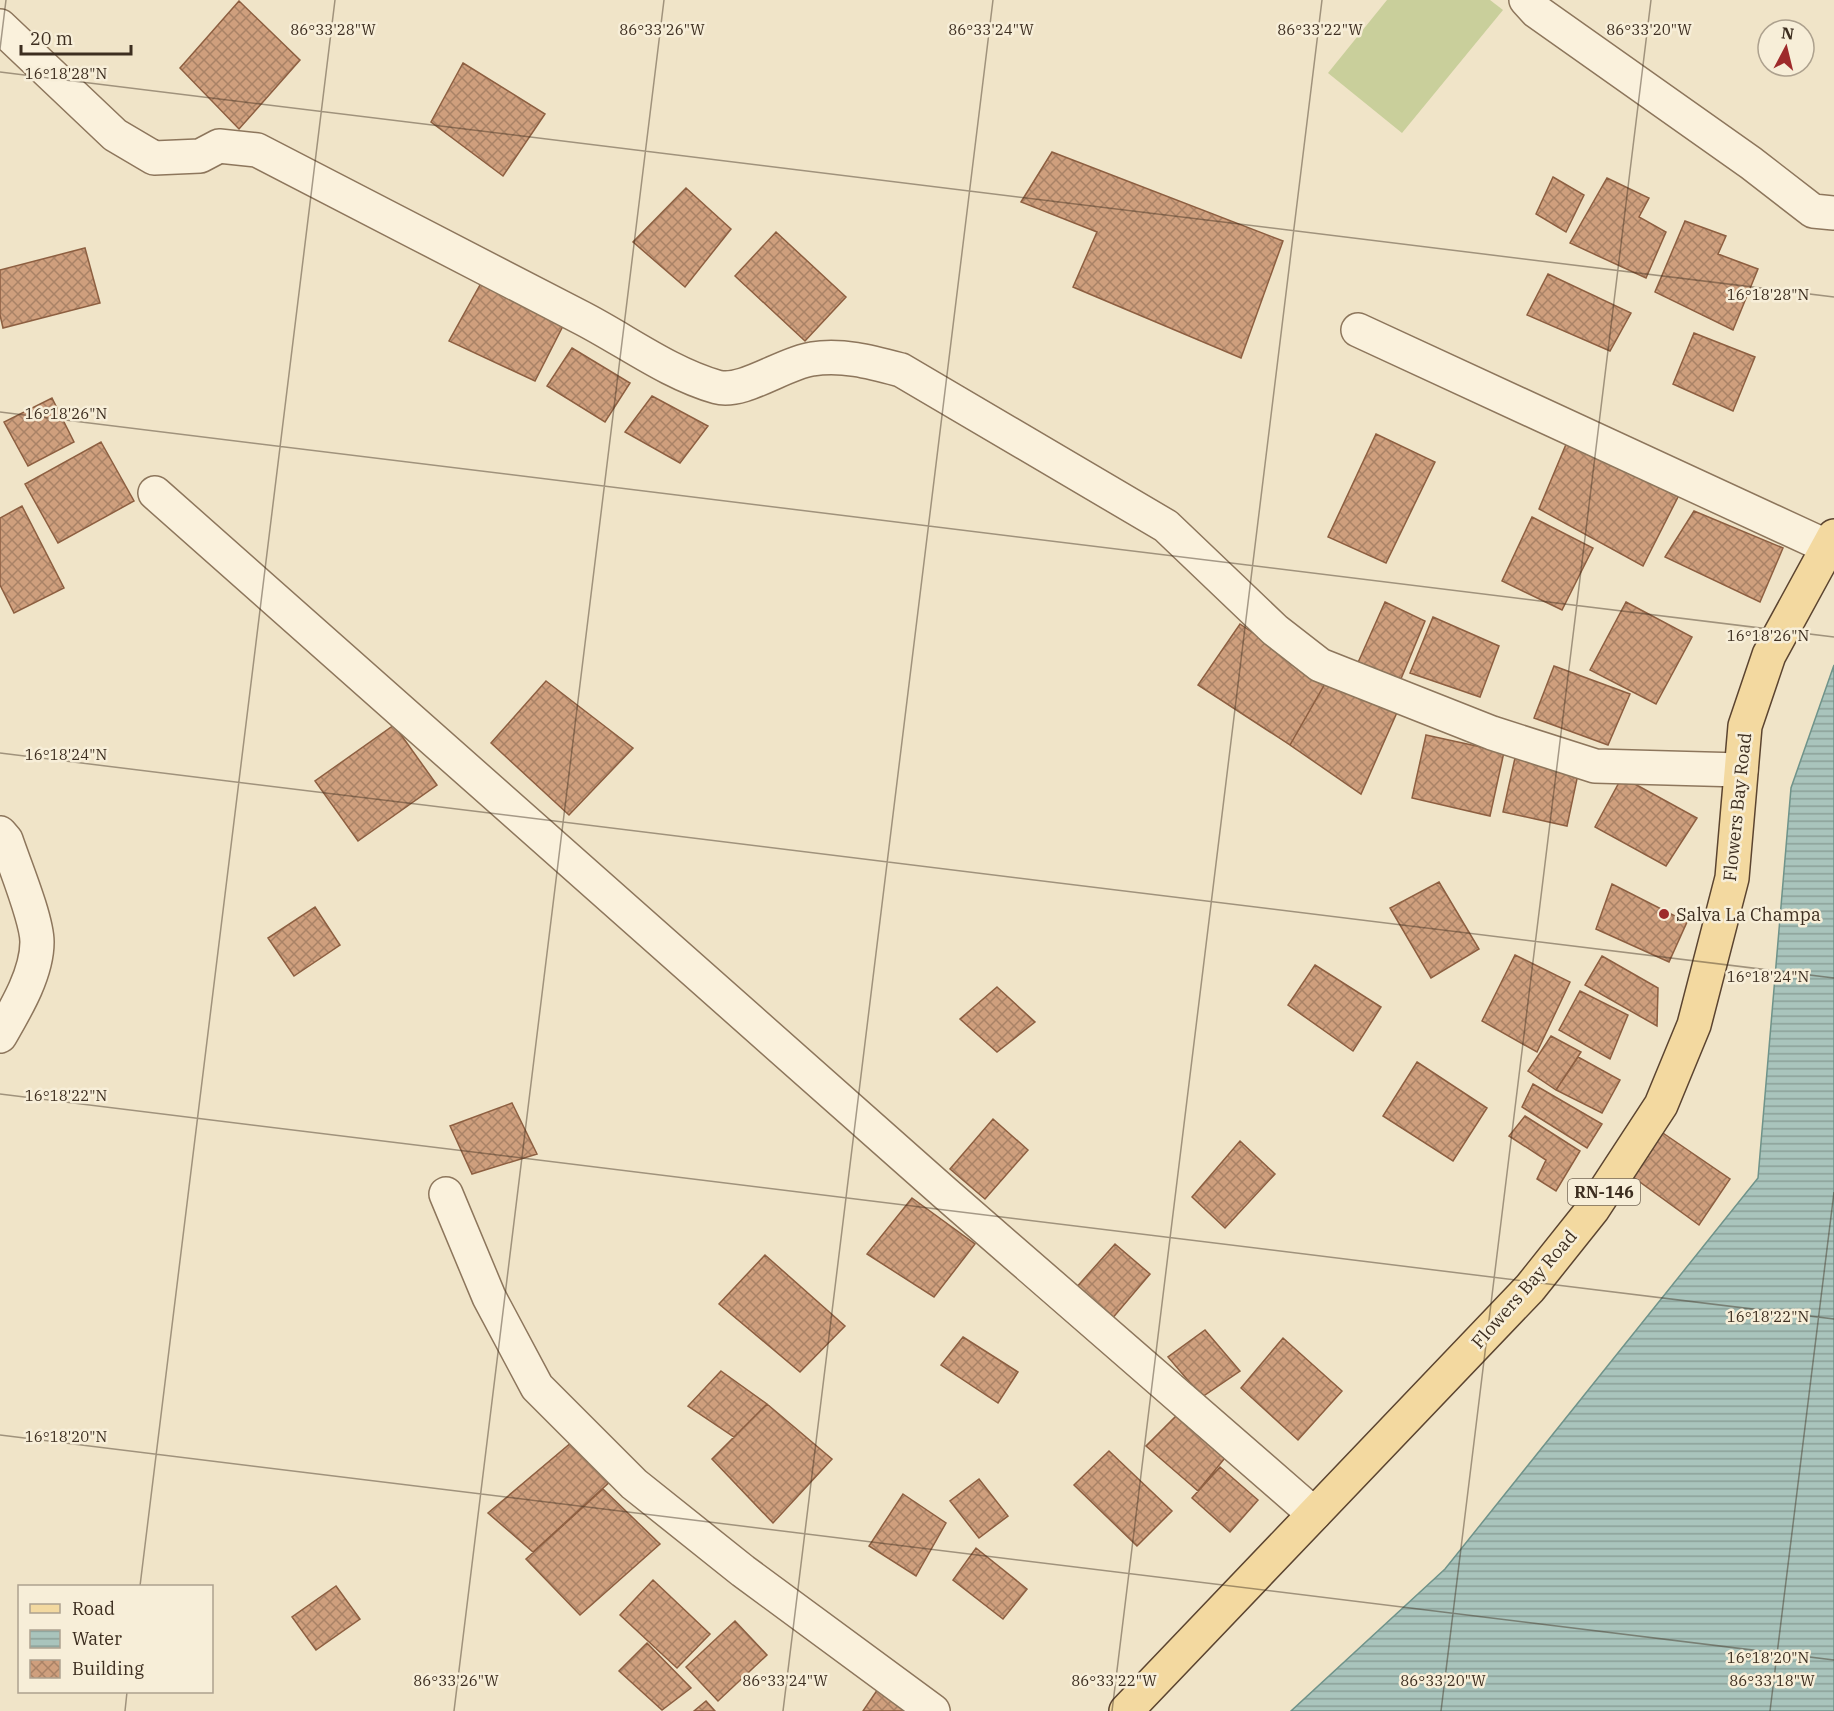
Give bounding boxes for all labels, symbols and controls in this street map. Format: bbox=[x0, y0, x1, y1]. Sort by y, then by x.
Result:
scale bar bbox=[21, 18, 130, 56]
north arrow bbox=[1756, 18, 1816, 78]
text: 86°33'28"W bbox=[290, 20, 376, 39]
text: 86°33'26"W bbox=[619, 20, 705, 39]
text: 86°33'24"W bbox=[948, 20, 1034, 39]
text: 86°33'22"W bbox=[1277, 20, 1363, 39]
text: 86°33'20"W bbox=[1606, 20, 1692, 39]
text: N bbox=[1780, 22, 1795, 44]
text: 20 m bbox=[30, 27, 73, 50]
text: 16°18'28"N bbox=[25, 64, 107, 83]
text: 16°18'28"N bbox=[1727, 285, 1809, 304]
text: 16°18'26"N bbox=[25, 404, 107, 423]
text: 16°18'26"N bbox=[1727, 626, 1809, 645]
street label: Flowers Bay Road bbox=[1718, 731, 1756, 883]
text: 16°18'24"N bbox=[25, 745, 107, 764]
place label: Salva La Champa bbox=[1676, 903, 1821, 926]
marker: Salva La Champa bbox=[1657, 907, 1671, 921]
text: 16°18'24"N bbox=[1727, 967, 1809, 986]
text: 16°18'22"N bbox=[25, 1086, 107, 1105]
road number: RN-146 bbox=[1568, 1179, 1640, 1205]
street label: Flowers Bay Road bbox=[1466, 1225, 1582, 1353]
text: 16°18'22"N bbox=[1727, 1307, 1809, 1326]
text: 16°18'20"N bbox=[25, 1427, 107, 1446]
legend bbox=[18, 1585, 213, 1693]
text: Road bbox=[72, 1597, 115, 1620]
text: Water bbox=[72, 1627, 122, 1650]
text: 16°18'20"N bbox=[1727, 1648, 1809, 1667]
text: Building bbox=[72, 1657, 144, 1680]
text: 86°33'26"W bbox=[413, 1671, 499, 1690]
text: 86°33'24"W bbox=[742, 1671, 828, 1690]
text: 86°33'22"W bbox=[1071, 1671, 1157, 1690]
text: 86°33'20"W bbox=[1400, 1671, 1486, 1690]
text: 86°33'18"W bbox=[1729, 1671, 1815, 1690]

